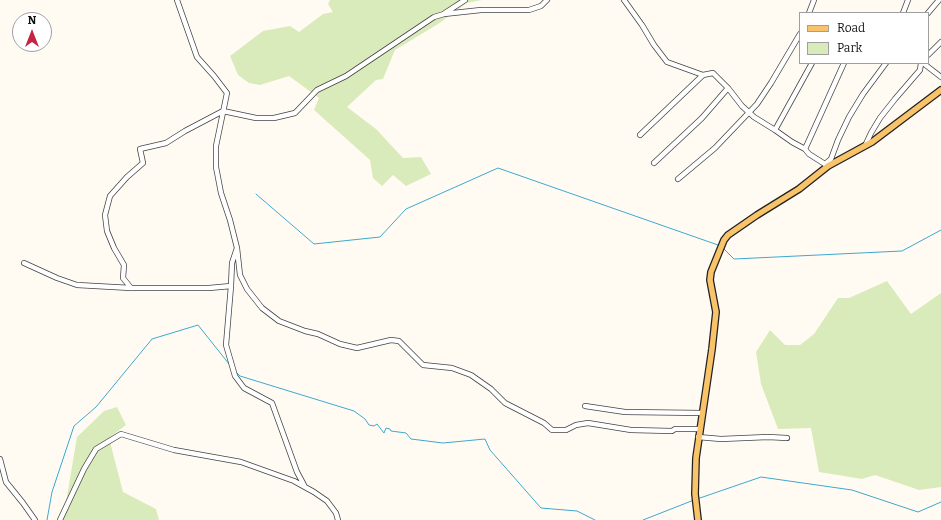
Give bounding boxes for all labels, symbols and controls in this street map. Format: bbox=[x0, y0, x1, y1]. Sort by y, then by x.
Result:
north arrow bbox=[12, 12, 52, 52]
legend bbox=[799, 12, 929, 64]
text: N bbox=[28, 14, 36, 27]
text: Road bbox=[837, 21, 865, 35]
text: Park bbox=[837, 41, 862, 55]

